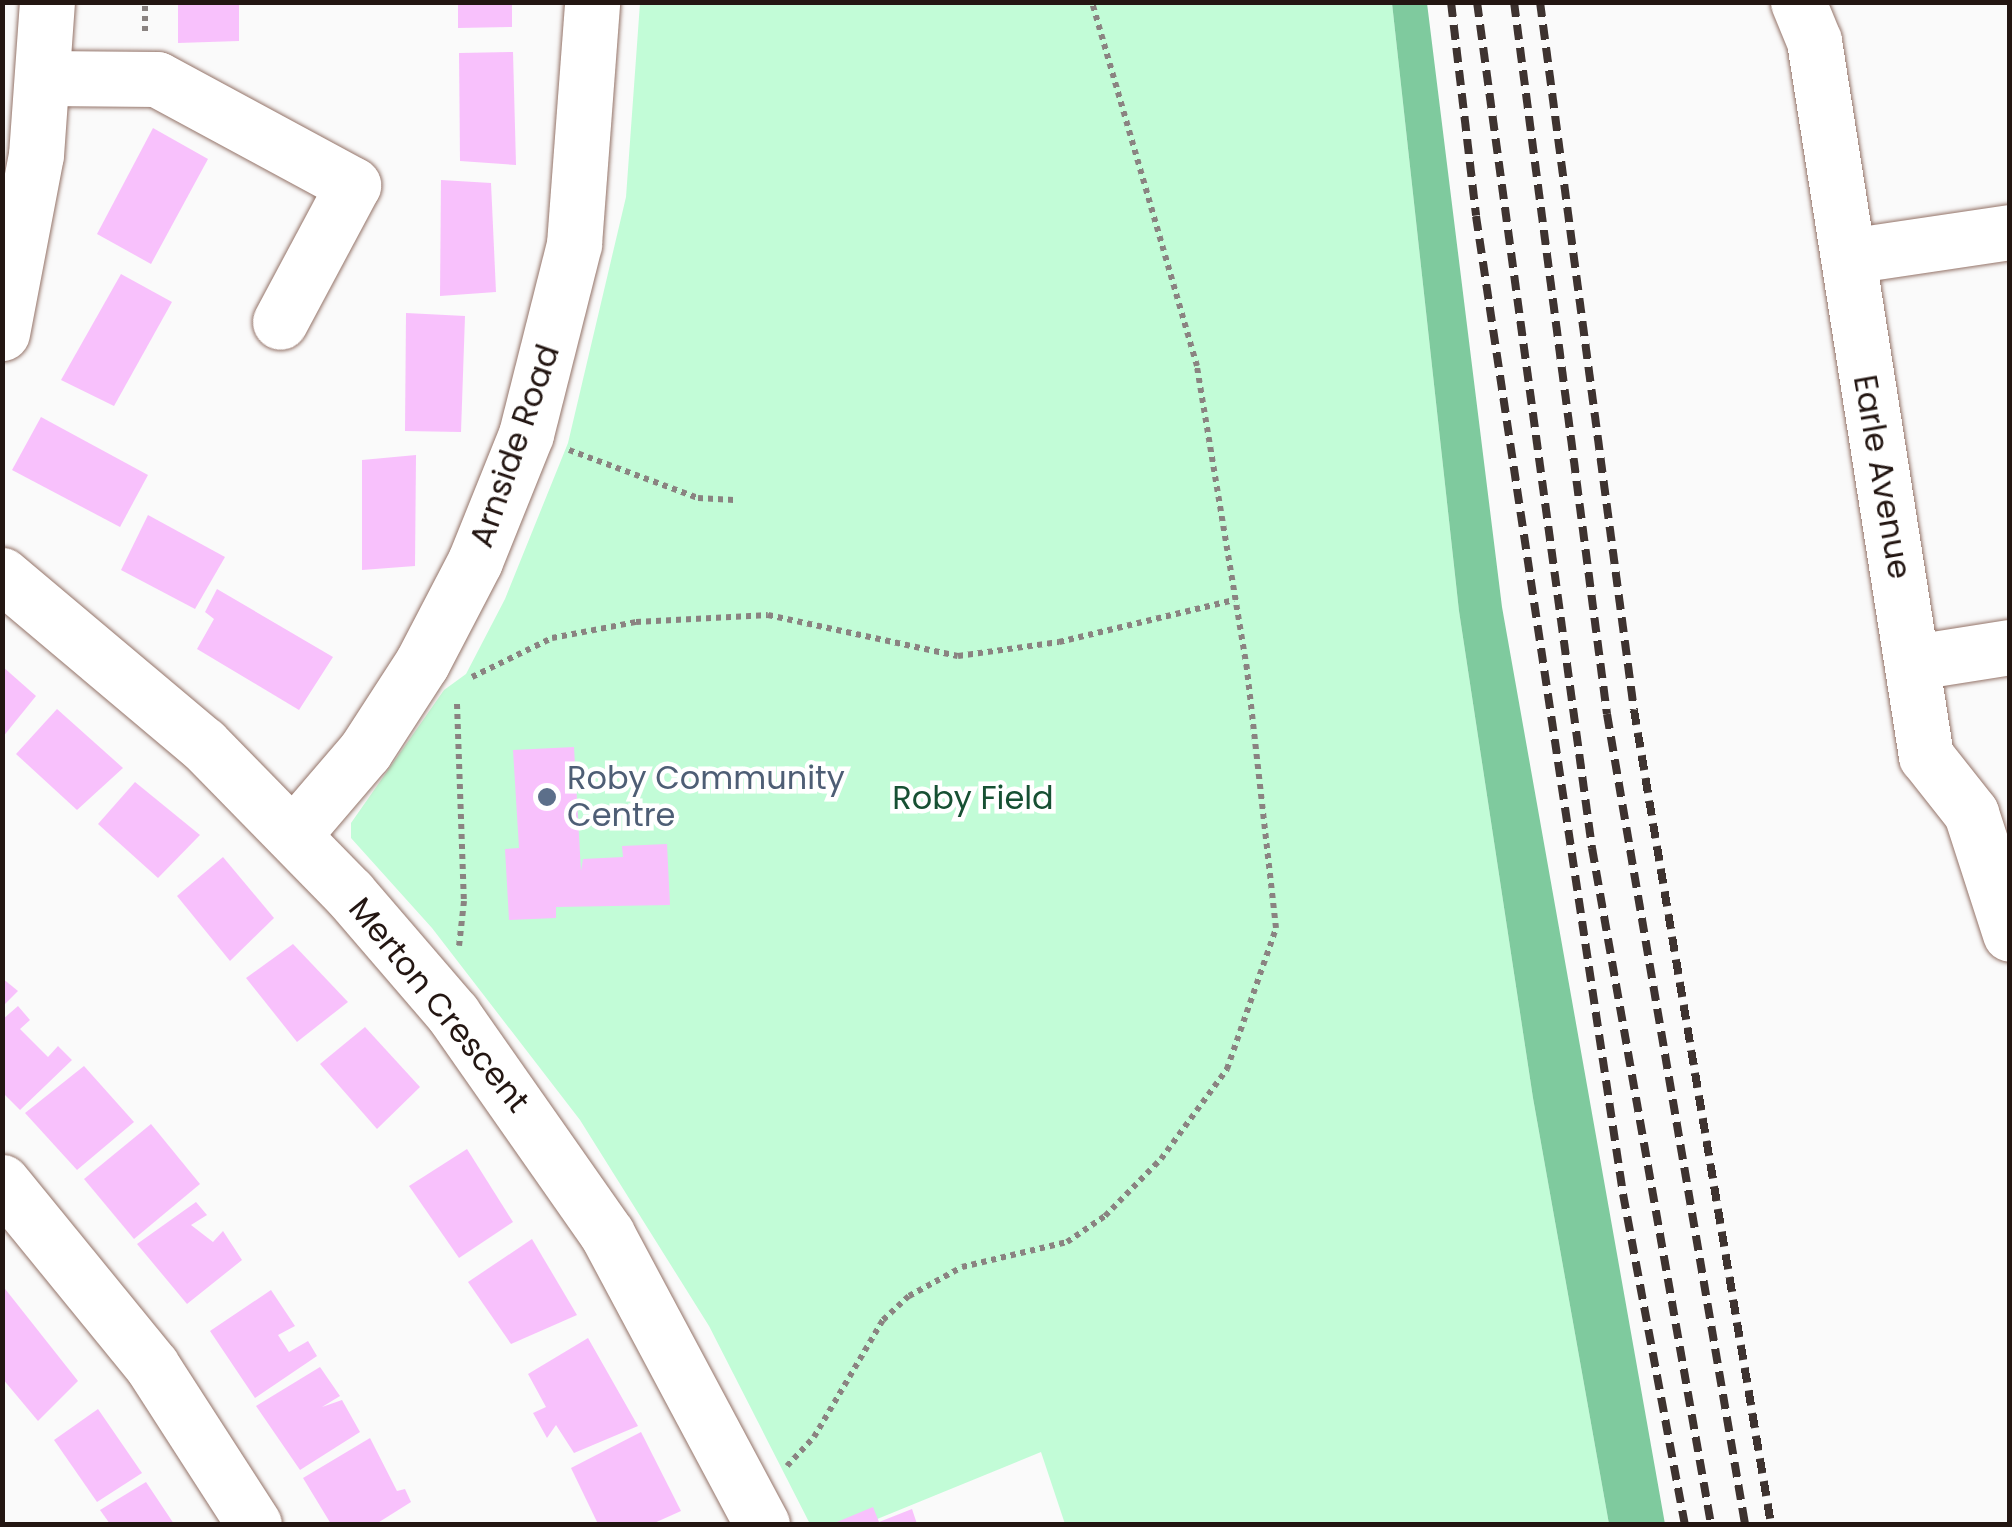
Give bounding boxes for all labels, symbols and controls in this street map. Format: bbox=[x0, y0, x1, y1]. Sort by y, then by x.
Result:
street label: Arnside Road bbox=[462, 340, 568, 552]
street label: Earle Avenue bbox=[1845, 372, 1919, 582]
place label: Roby Community Centre bbox=[567, 760, 845, 835]
park label: Roby Field bbox=[892, 779, 1054, 817]
marker: Roby Community Centre bbox=[536, 786, 558, 808]
street label: Merton Crescent bbox=[341, 890, 537, 1120]

